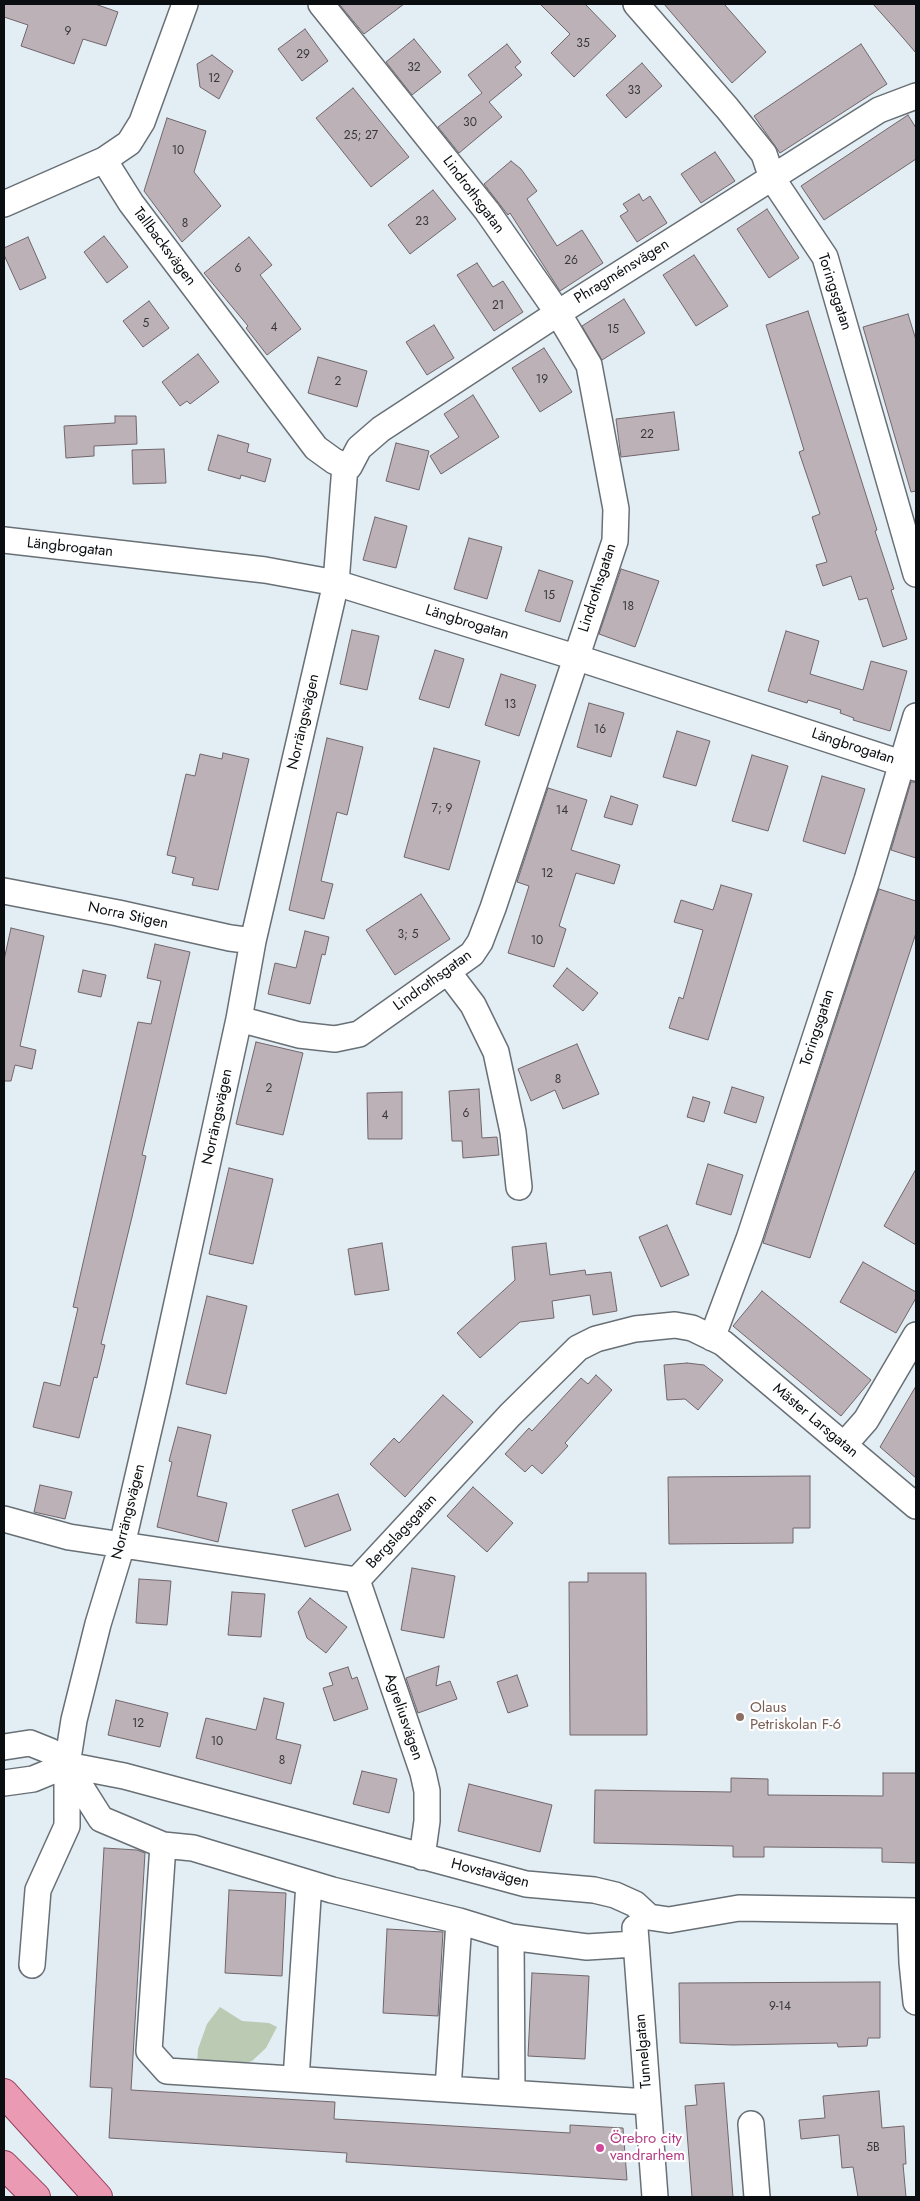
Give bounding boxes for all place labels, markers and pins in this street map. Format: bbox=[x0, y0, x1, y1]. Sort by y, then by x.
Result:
place label: Olaus Petriskolan F-6 bbox=[750, 1699, 841, 1734]
marker: Olaus Petriskolan F-6 bbox=[734, 1711, 746, 1723]
place label: Örebro city vandrarhem bbox=[610, 2130, 685, 2165]
marker: Örebro city vandrarhem bbox=[594, 2142, 606, 2154]

